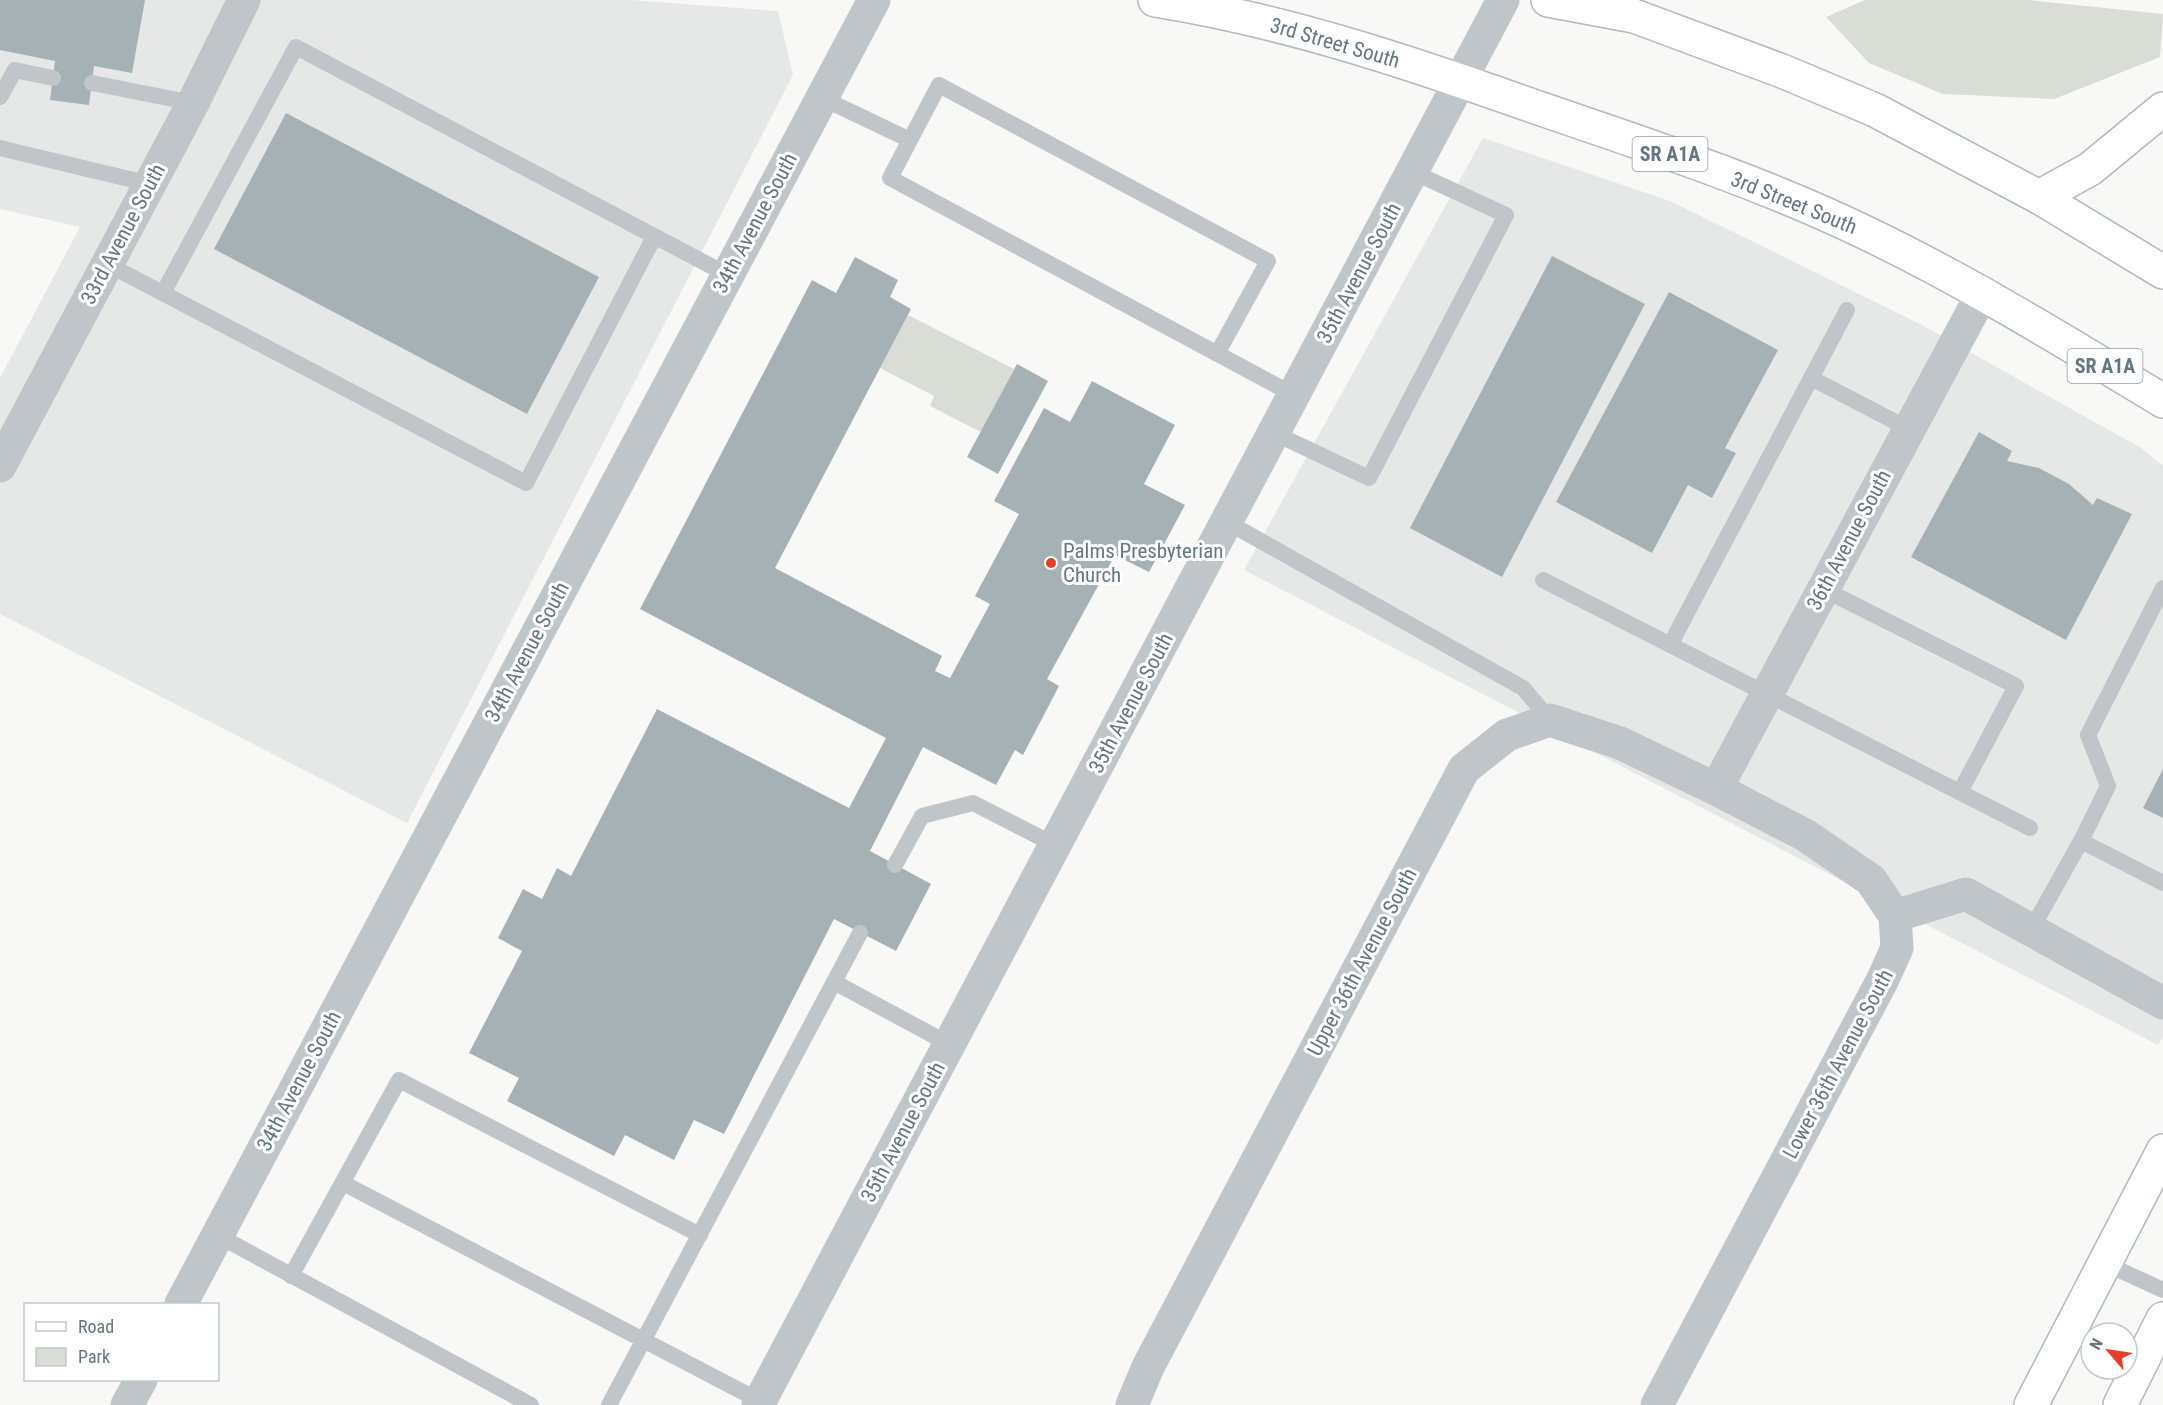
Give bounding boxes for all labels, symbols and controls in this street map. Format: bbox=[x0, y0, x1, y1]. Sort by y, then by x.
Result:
street label: 3rd Street South bbox=[1267, 13, 1403, 73]
road number: SR A1A bbox=[1632, 137, 1708, 171]
street label: 34th Avenue South bbox=[708, 149, 802, 297]
street label: 33rd Avenue South bbox=[76, 160, 170, 308]
street label: 3rd Street South bbox=[1727, 167, 1861, 239]
street label: 35th Avenue South bbox=[1312, 199, 1406, 347]
road number: SR A1A bbox=[2068, 349, 2142, 383]
street label: 36th Avenue South bbox=[1802, 466, 1896, 614]
place label: Palms Presbyterian Church bbox=[1063, 539, 1223, 587]
marker: Palms Presbyterian Church bbox=[1044, 556, 1058, 570]
street label: 34th Avenue South bbox=[480, 578, 574, 726]
street label: 35th Avenue South bbox=[1084, 629, 1178, 777]
street label: Upper 36th Avenue South bbox=[1302, 864, 1422, 1060]
street label: Lower 36th Avenue South bbox=[1778, 965, 1898, 1163]
street label: 34th Avenue South bbox=[252, 1007, 346, 1155]
street label: 35th Avenue South bbox=[856, 1058, 950, 1206]
legend bbox=[24, 1303, 219, 1381]
text: Road bbox=[78, 1316, 114, 1337]
north arrow bbox=[2079, 1321, 2139, 1381]
text: N bbox=[2086, 1335, 2107, 1353]
text: Park bbox=[78, 1346, 110, 1367]

